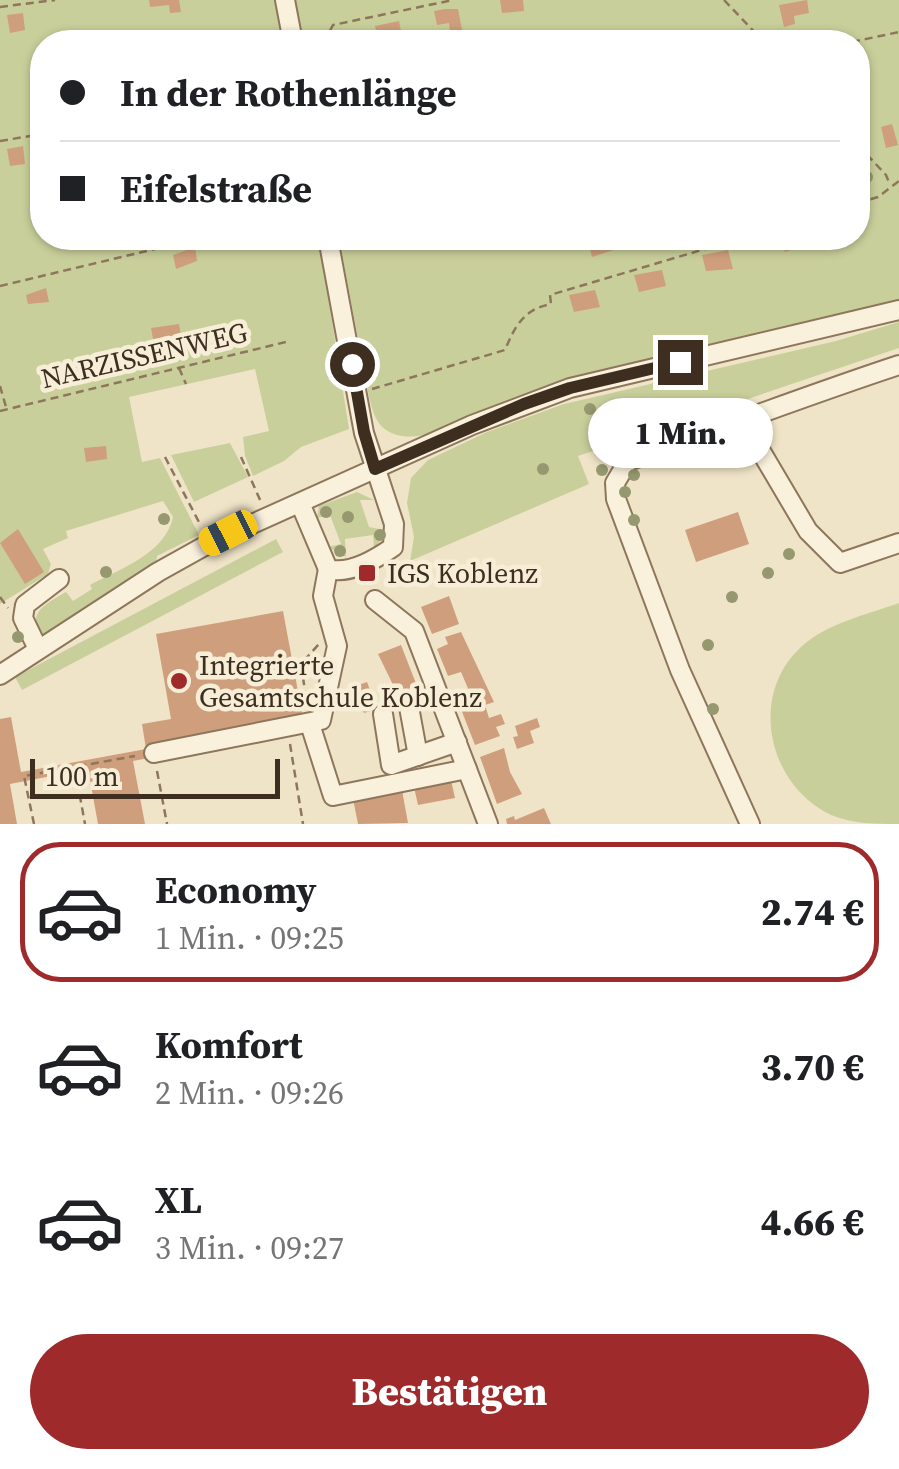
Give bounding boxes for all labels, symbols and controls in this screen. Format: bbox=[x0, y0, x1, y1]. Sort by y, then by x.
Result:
text: In der Rothenlänge bbox=[120, 67, 457, 119]
text: Eifelstraße bbox=[120, 163, 312, 215]
street label: NARZISSENWEG bbox=[37, 313, 251, 397]
route end bbox=[658, 340, 703, 385]
route start bbox=[330, 342, 375, 387]
callout: 1 Min. bbox=[588, 397, 772, 467]
text: 1 Min. bbox=[634, 411, 727, 455]
car bbox=[194, 506, 262, 560]
place label: IGS Koblenz bbox=[387, 554, 538, 592]
marker: IGS Koblenz bbox=[356, 562, 378, 584]
place label: Integrierte Gesamtschule Koblenz bbox=[199, 646, 482, 716]
marker: Integrierte Gesamtschule Koblenz bbox=[168, 670, 190, 692]
scale bar bbox=[30, 754, 280, 798]
text: 100 m bbox=[45, 757, 119, 795]
text: Economy bbox=[155, 864, 317, 916]
icon: car bbox=[35, 867, 125, 957]
text: 2.74 € bbox=[761, 886, 864, 938]
text: 1 Min. · 09:25 bbox=[155, 916, 344, 960]
text: Komfort bbox=[155, 1019, 303, 1071]
icon: car bbox=[35, 1022, 125, 1112]
text: 3.70 € bbox=[761, 1041, 864, 1093]
text: 2 Min. · 09:26 bbox=[155, 1071, 344, 1115]
text: XL bbox=[155, 1174, 202, 1226]
icon: car bbox=[35, 1177, 125, 1267]
text: 4.66 € bbox=[761, 1196, 864, 1248]
text: 3 Min. · 09:27 bbox=[155, 1226, 344, 1270]
button: Bestätigen bbox=[30, 1334, 869, 1449]

